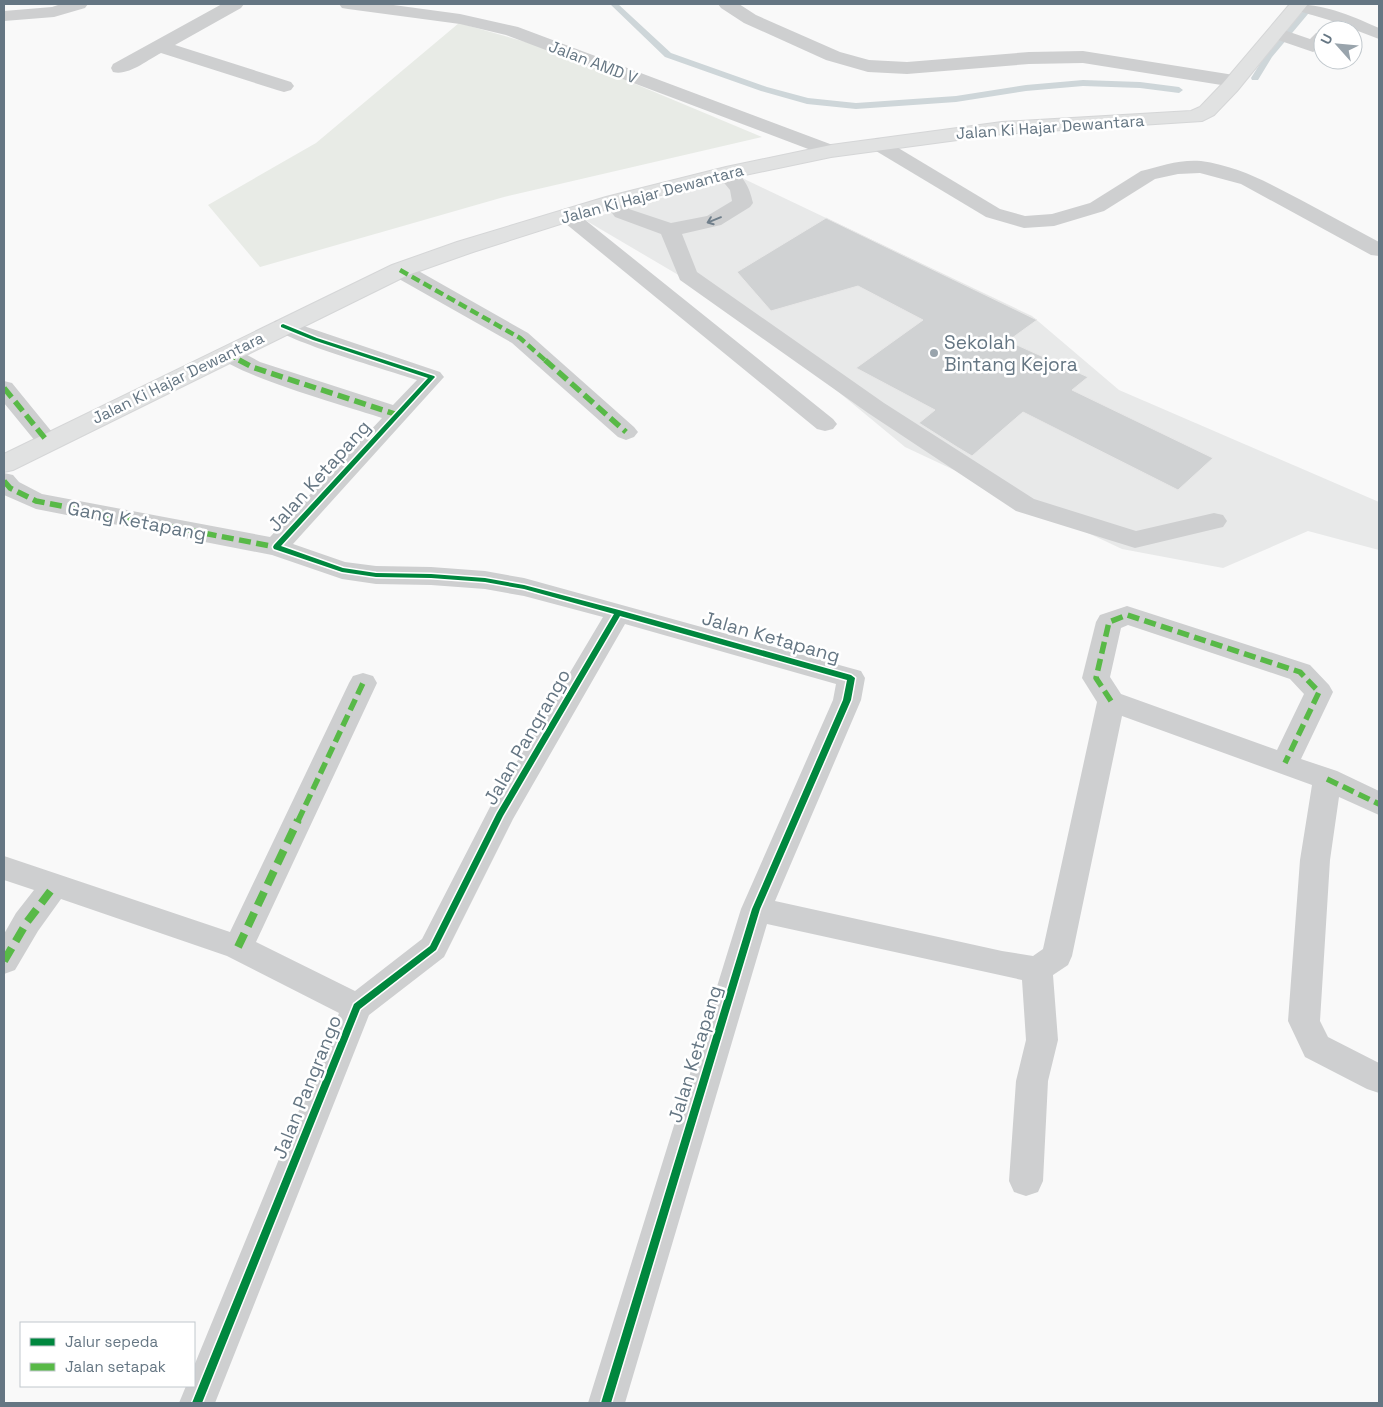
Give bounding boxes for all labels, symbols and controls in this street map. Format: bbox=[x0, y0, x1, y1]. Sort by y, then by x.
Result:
north arrow bbox=[1313, 20, 1363, 70]
text: U bbox=[1316, 31, 1337, 47]
street label: Jalan AMD V bbox=[546, 35, 640, 89]
street label: Jalan Ki Hajar Dewantara bbox=[955, 110, 1145, 144]
street label: Jalan Ki Hajar Dewantara bbox=[558, 159, 746, 229]
one-way arrow bbox=[707, 216, 722, 225]
street label: Jalan Ki Hajar Dewantara bbox=[88, 327, 268, 429]
place label: Sekolah Bintang Kejora bbox=[944, 330, 1078, 377]
marker: Sekolah Bintang Kejora bbox=[928, 347, 940, 359]
street label: Jalan Ketapang bbox=[262, 415, 376, 537]
street label: Gang Ketapang bbox=[65, 495, 209, 547]
street label: Jalan Ketapang bbox=[699, 605, 843, 669]
street label: Jalan Pangrango bbox=[478, 664, 576, 810]
street label: Jalan Ketapang bbox=[662, 982, 728, 1126]
street label: Jalan Pangrango bbox=[267, 1011, 347, 1163]
legend bbox=[20, 1322, 195, 1387]
text: Jalur sepeda bbox=[65, 1332, 159, 1351]
text: Jalan setapak bbox=[65, 1357, 166, 1376]

